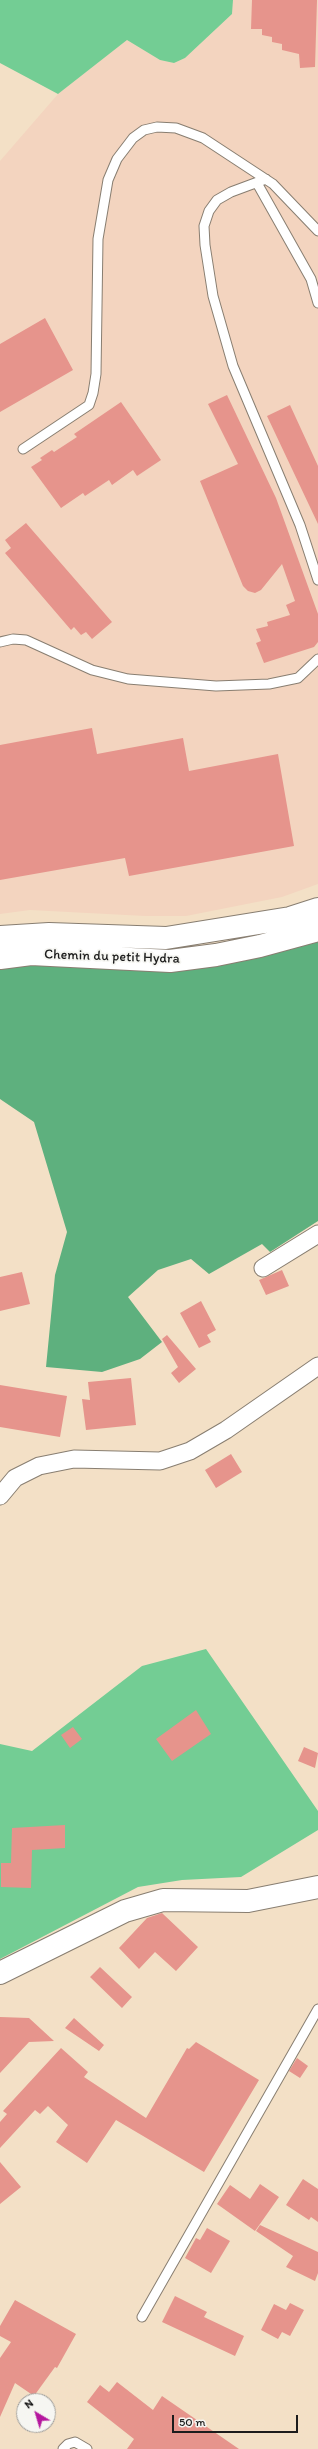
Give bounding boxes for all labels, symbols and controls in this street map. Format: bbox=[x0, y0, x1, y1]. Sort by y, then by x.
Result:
street label: Chemin du petit Hydra bbox=[44, 946, 180, 968]
north arrow bbox=[16, 2393, 56, 2433]
text: N bbox=[22, 2397, 36, 2411]
scale bar bbox=[174, 2407, 300, 2433]
text: 50 m bbox=[179, 2415, 205, 2429]

